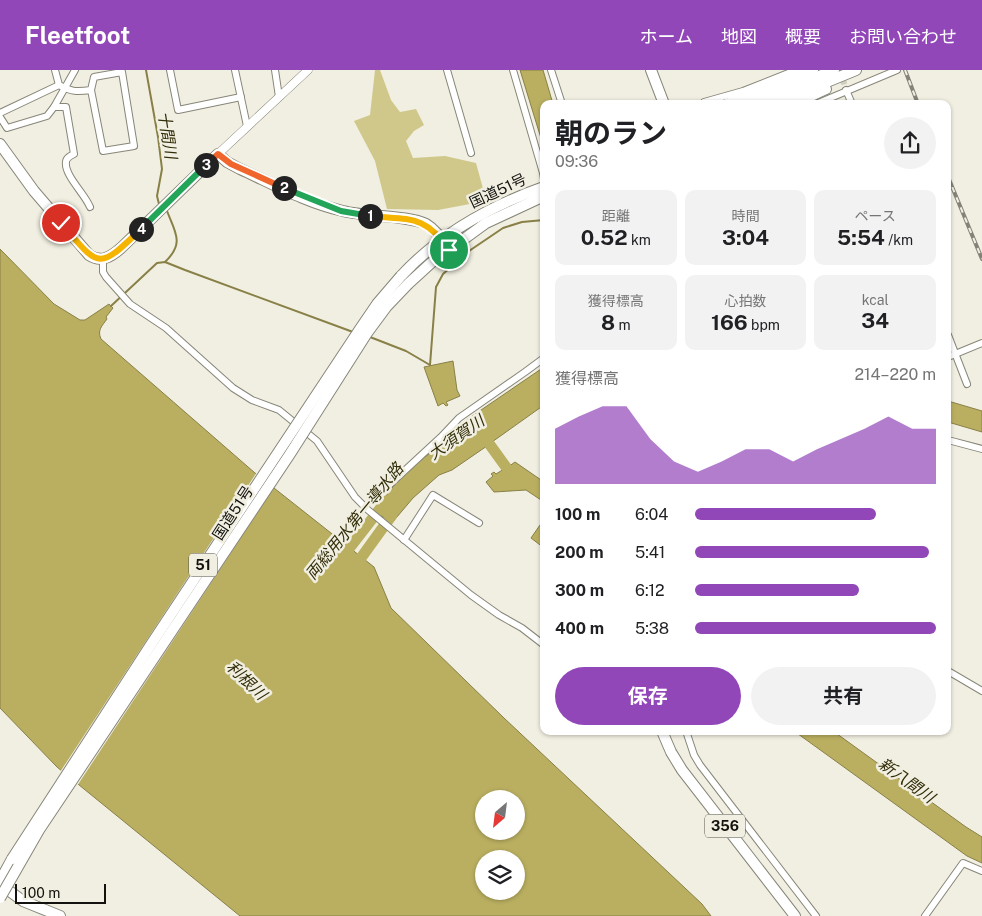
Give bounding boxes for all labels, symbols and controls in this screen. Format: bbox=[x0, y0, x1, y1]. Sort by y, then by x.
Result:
text: Fleetfoot bbox=[25, 21, 130, 49]
text: ホーム bbox=[640, 26, 693, 47]
text: 地図 bbox=[721, 26, 757, 47]
text: 概要 bbox=[785, 26, 821, 47]
text: お問い合わせ bbox=[849, 26, 957, 47]
water label: 十間川 bbox=[154, 110, 181, 162]
text: 朝のラン bbox=[555, 116, 667, 149]
button: share bbox=[884, 117, 936, 169]
pin: 3 bbox=[194, 152, 218, 178]
text: 09:36 bbox=[555, 152, 598, 171]
text: 3 bbox=[202, 157, 211, 173]
street label: 国道51号 bbox=[467, 170, 529, 211]
pin: 2 bbox=[272, 176, 296, 200]
text: 2 bbox=[280, 180, 289, 196]
pin bbox=[40, 202, 82, 244]
pin: 1 bbox=[358, 204, 382, 228]
text: 1 bbox=[368, 208, 374, 224]
text: 距離 bbox=[602, 208, 630, 224]
text: 時間 bbox=[731, 208, 759, 224]
text: ペース bbox=[855, 208, 896, 224]
icon: check bbox=[47, 209, 75, 237]
pin: 4 bbox=[128, 216, 154, 242]
text: 4 bbox=[137, 221, 146, 237]
text: 0.52 bbox=[581, 225, 628, 250]
text: 3:04 bbox=[722, 225, 769, 250]
text: 5:54 bbox=[837, 225, 885, 250]
pin bbox=[428, 229, 470, 271]
text: km bbox=[628, 232, 651, 248]
text: /km bbox=[885, 232, 913, 248]
icon: arrive bbox=[435, 236, 463, 264]
text: kcal bbox=[862, 292, 889, 308]
text: 獲得標高 bbox=[588, 293, 644, 309]
text: 心拍数 bbox=[724, 293, 766, 309]
text: 34 bbox=[861, 308, 889, 333]
text: 8 bbox=[601, 310, 615, 335]
text: 166 bbox=[711, 310, 748, 335]
text: m bbox=[615, 317, 631, 333]
text: bpm bbox=[748, 317, 780, 333]
text: 214–220 m bbox=[854, 365, 936, 384]
text: 獲得標高 bbox=[555, 369, 619, 388]
water label: 大須賀川 bbox=[425, 410, 490, 464]
water label: 両総用水第一導水路 bbox=[302, 458, 408, 583]
street label: 国道51号 bbox=[209, 483, 256, 543]
text: 100 m bbox=[555, 505, 600, 524]
text: 6:04 bbox=[635, 505, 668, 524]
text: 200 m bbox=[555, 543, 604, 562]
text: 5:41 bbox=[635, 543, 665, 562]
road number: 51 bbox=[189, 554, 217, 576]
text: 300 m bbox=[555, 581, 604, 600]
text: 6:12 bbox=[635, 581, 665, 600]
text: 400 m bbox=[555, 619, 604, 638]
text: 5:38 bbox=[635, 619, 669, 638]
water label: 利根川 bbox=[223, 657, 272, 705]
button: 保存 bbox=[555, 667, 741, 725]
button: 共有 bbox=[751, 667, 936, 725]
water label: 新八間川 bbox=[875, 754, 940, 808]
north arrow bbox=[475, 790, 525, 840]
map controls bbox=[475, 790, 525, 900]
road number: 356 bbox=[705, 814, 745, 838]
button: layers bbox=[475, 850, 525, 900]
scale bar bbox=[15, 881, 106, 904]
text: 100 m bbox=[22, 885, 60, 901]

